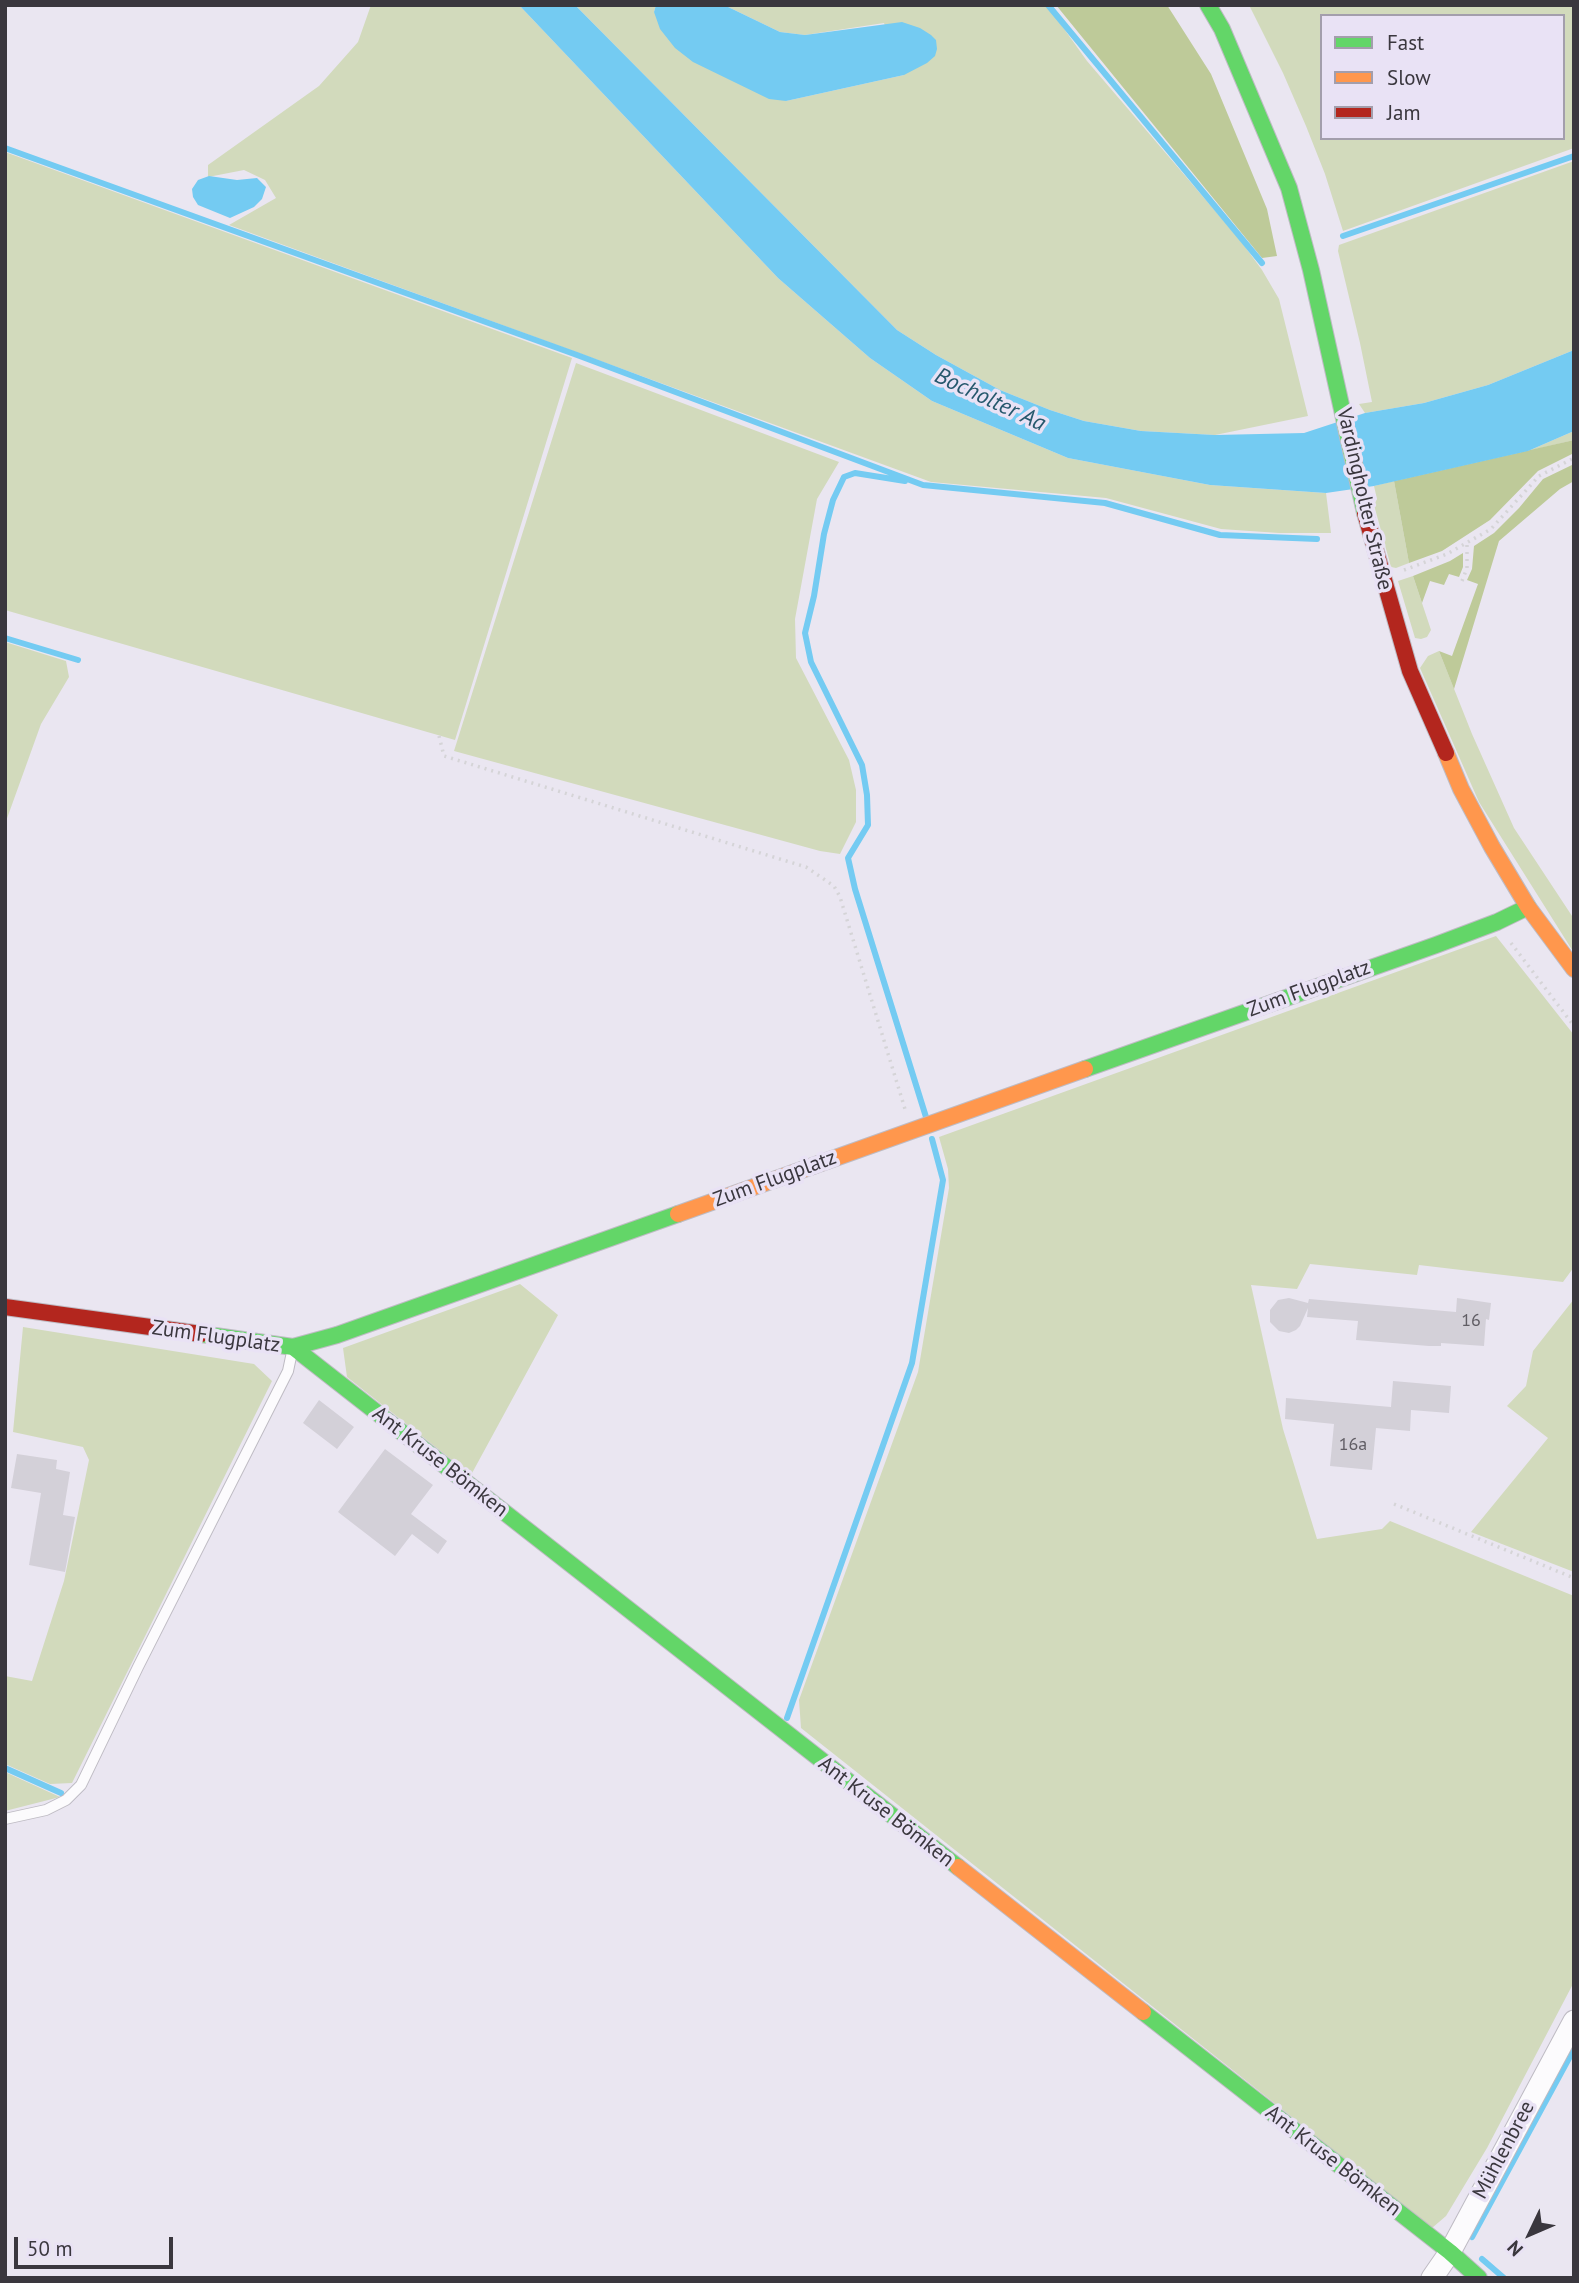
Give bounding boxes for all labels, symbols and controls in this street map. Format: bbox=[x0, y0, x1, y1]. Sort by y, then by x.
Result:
legend bbox=[1320, 14, 1565, 140]
text: Fast bbox=[1387, 29, 1424, 56]
text: Slow bbox=[1387, 64, 1431, 91]
text: Jam bbox=[1387, 99, 1421, 126]
water label: Bocholter Aa bbox=[930, 362, 1050, 438]
street label: Vardingholter Straße bbox=[1331, 405, 1397, 593]
street label: Zum Flugplatz bbox=[1244, 955, 1374, 1023]
street label: Zum Flugplatz bbox=[710, 1145, 840, 1213]
house number: 16 bbox=[1461, 1310, 1481, 1332]
street label: Zum Flugplatz bbox=[150, 1316, 282, 1358]
street label: Ant Kruse Bömken bbox=[367, 1401, 513, 1523]
house number: 16a bbox=[1339, 1434, 1367, 1456]
street label: Ant Kruse Bömken bbox=[813, 1751, 959, 1873]
street label: Mühlenbree bbox=[1468, 2097, 1540, 2203]
street label: Ant Kruse Bömken bbox=[1260, 2100, 1406, 2222]
north arrow bbox=[1495, 2199, 1565, 2269]
scale bar bbox=[18, 2224, 177, 2268]
text: 50 m bbox=[27, 2235, 73, 2262]
text: N bbox=[1502, 2236, 1528, 2261]

